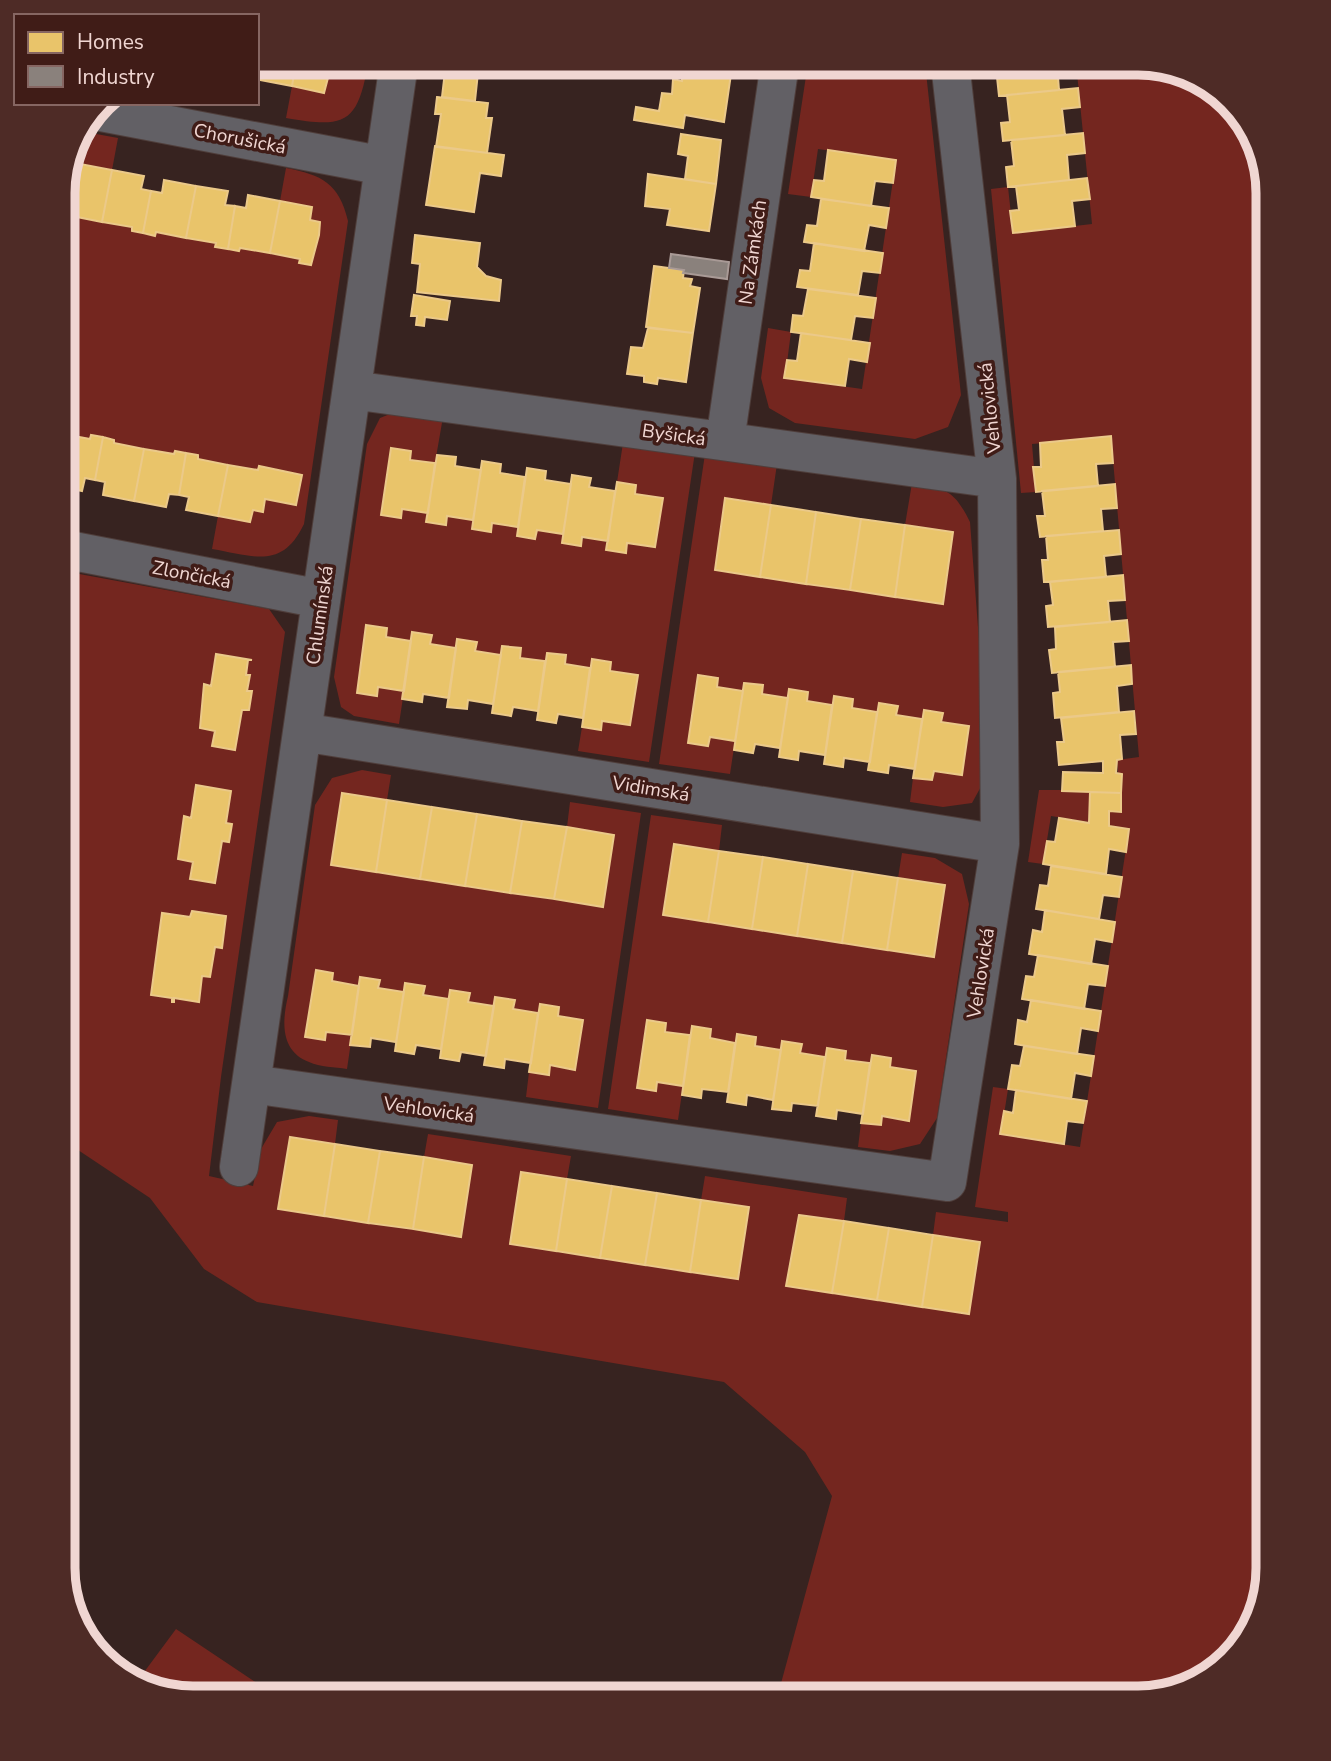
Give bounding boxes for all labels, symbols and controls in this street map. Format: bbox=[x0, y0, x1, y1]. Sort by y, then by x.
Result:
legend bbox=[14, 14, 259, 105]
text: Homes bbox=[77, 28, 144, 56]
text: Industry bbox=[77, 63, 155, 91]
street label: Chorušická bbox=[191, 117, 288, 161]
street label: Na Zámkách bbox=[733, 198, 773, 306]
street label: Vehlovická bbox=[972, 361, 1008, 456]
street label: Byšická bbox=[640, 418, 707, 452]
street label: Zlončická bbox=[150, 555, 233, 595]
street label: Chlumínská bbox=[300, 564, 340, 666]
street label: Vidimská bbox=[609, 770, 691, 808]
street label: Vehlovická bbox=[961, 926, 1001, 1021]
street label: Vehlovická bbox=[381, 1091, 476, 1129]

